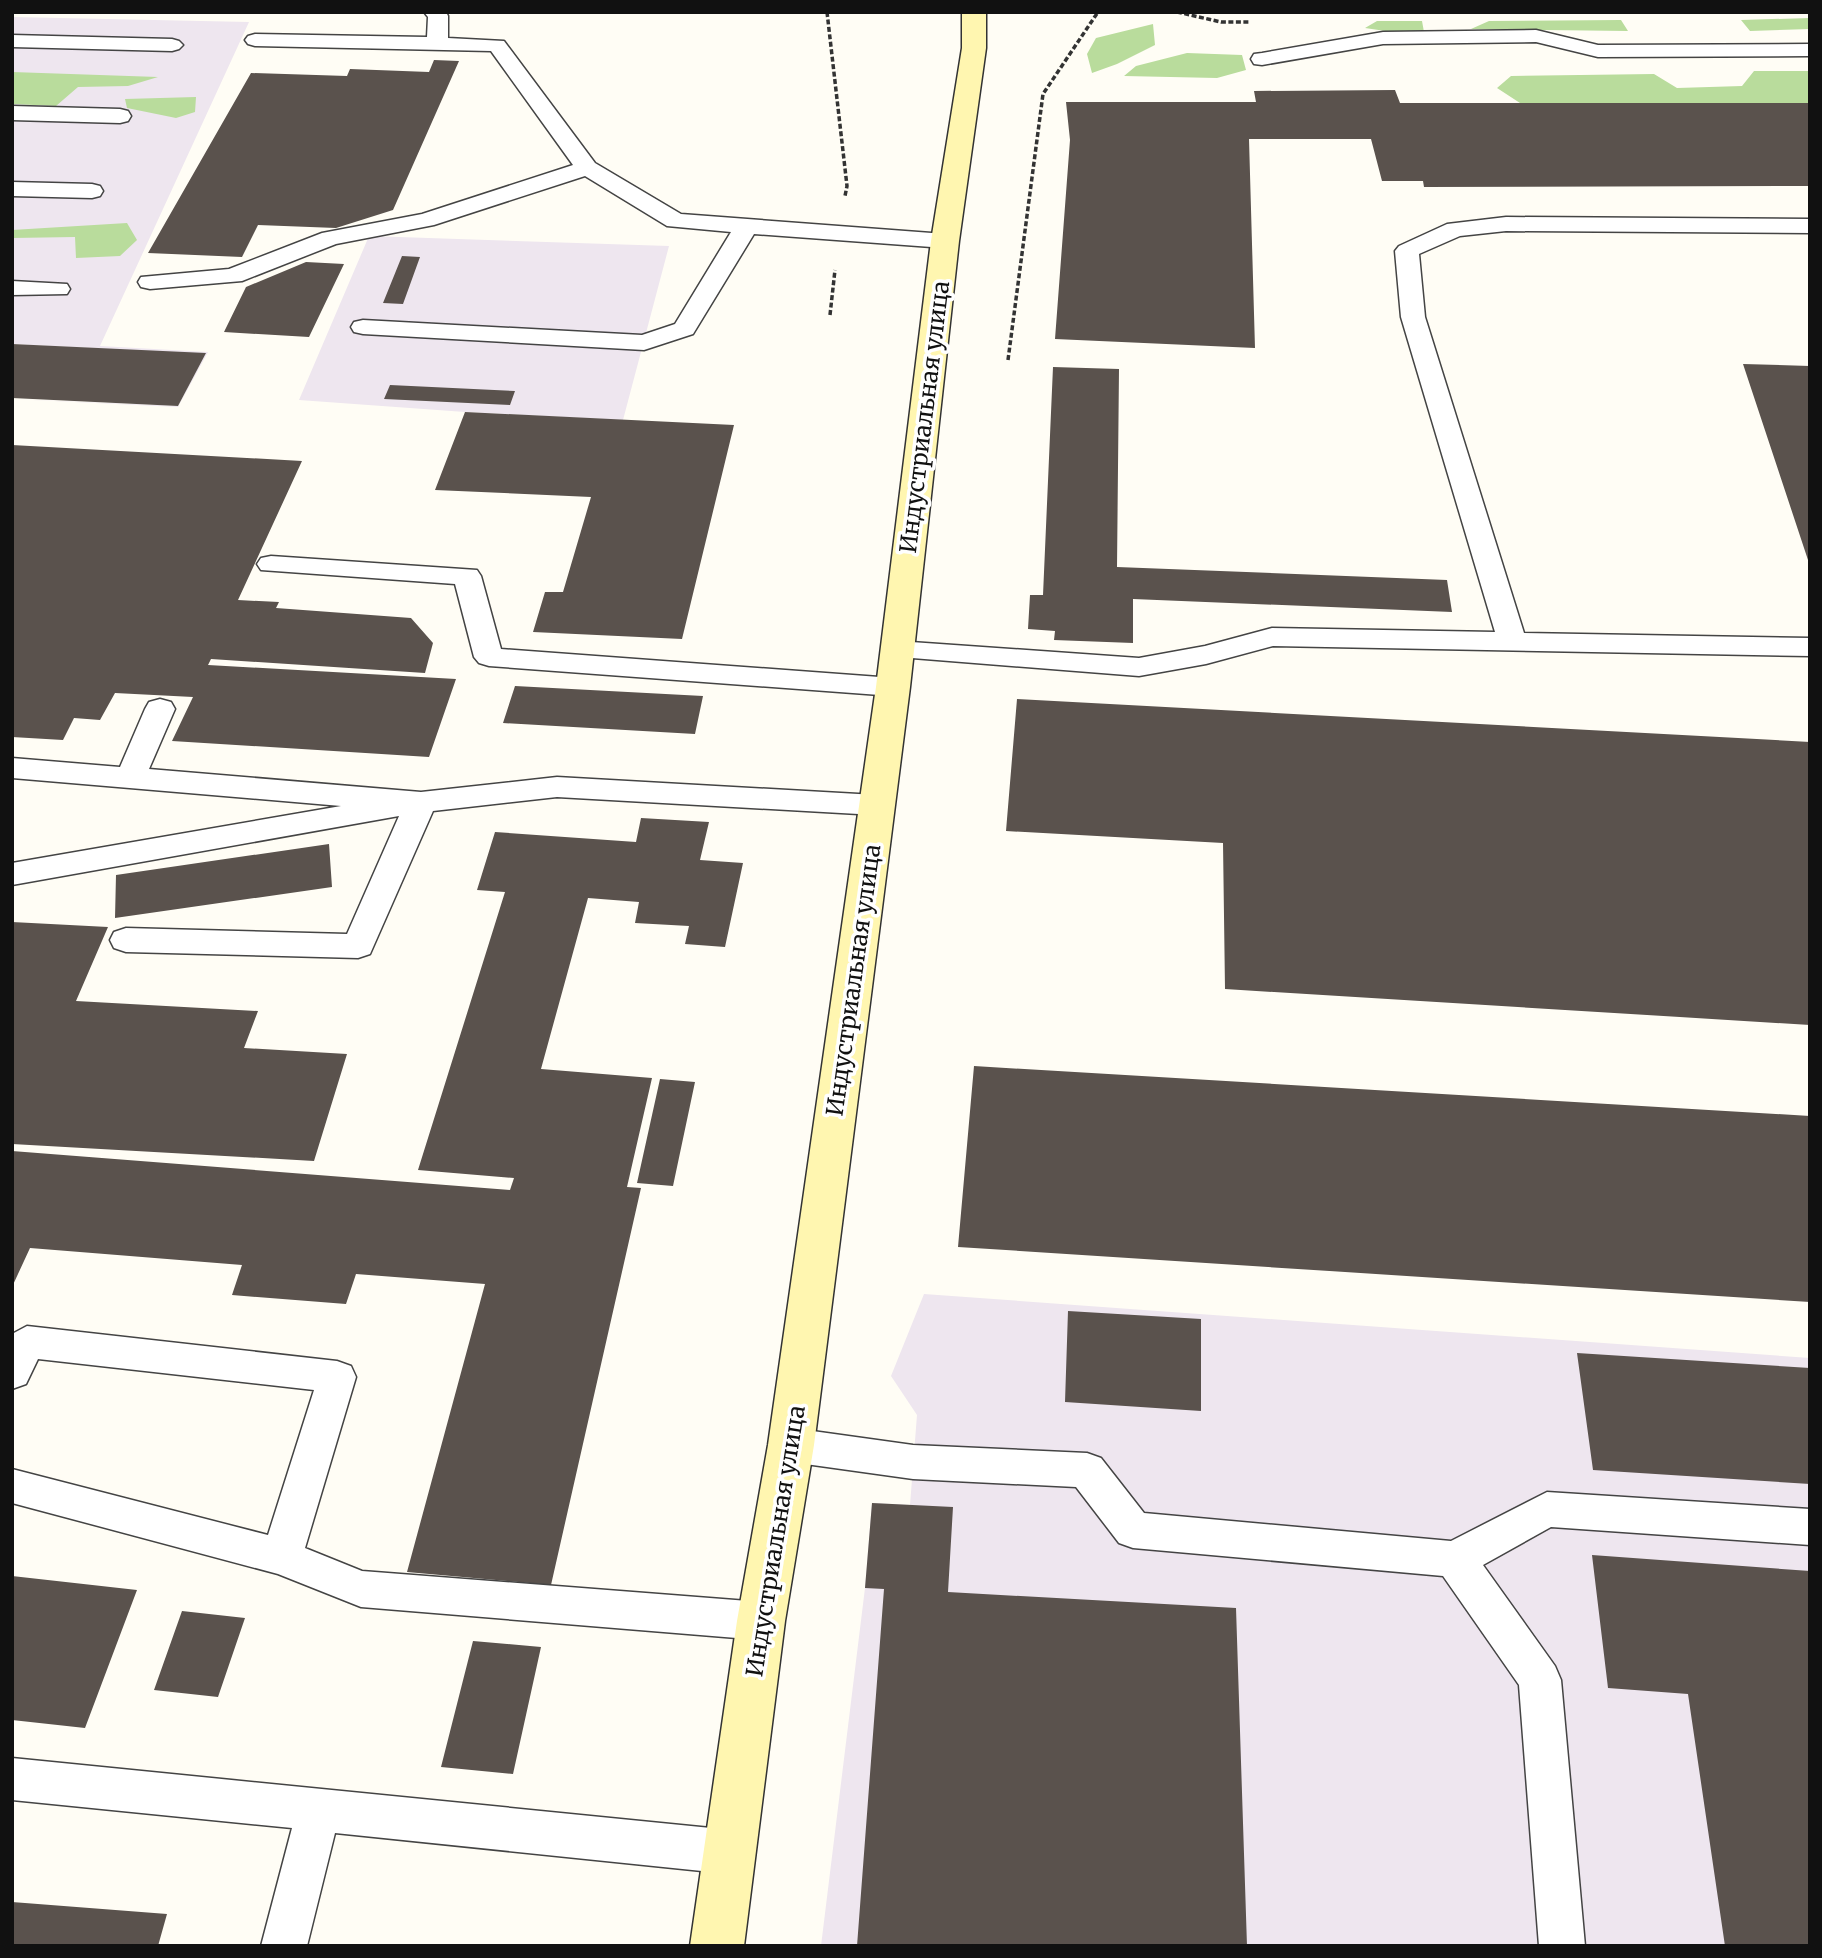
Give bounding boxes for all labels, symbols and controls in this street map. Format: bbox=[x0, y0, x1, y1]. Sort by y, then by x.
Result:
street label: Индустриальная улица bbox=[893, 279, 955, 555]
street label: Индустриальная улица bbox=[820, 842, 886, 1118]
street label: Индустриальная улица bbox=[739, 1403, 811, 1679]

